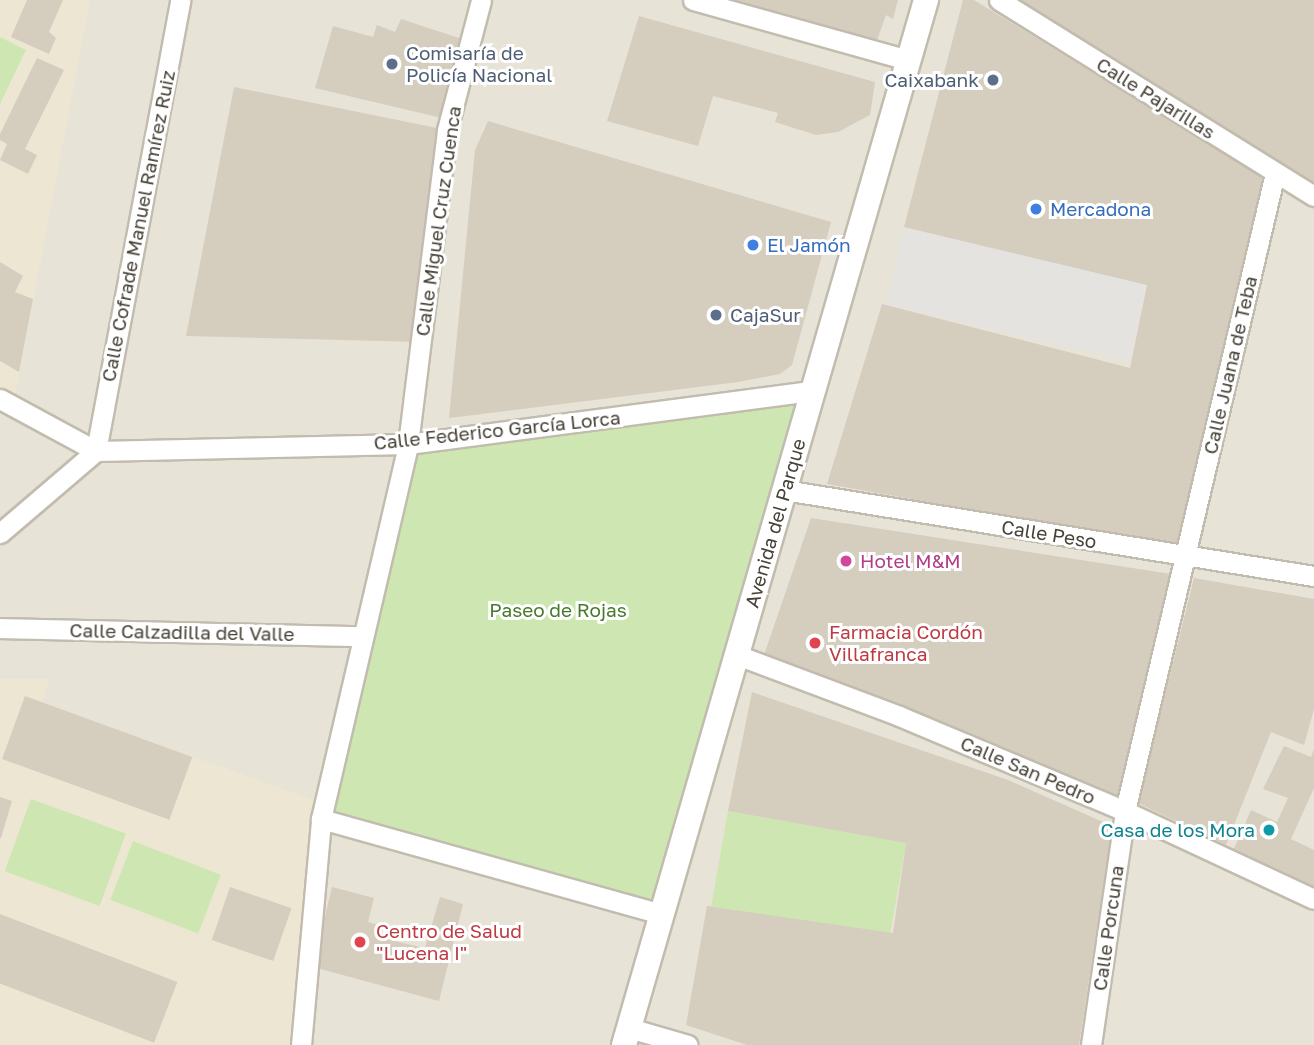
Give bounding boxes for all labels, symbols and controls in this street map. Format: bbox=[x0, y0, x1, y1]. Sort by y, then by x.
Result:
place label: Comisaría de Policía Nacional bbox=[406, 42, 552, 86]
street label: Calle Pajarillas bbox=[1092, 52, 1220, 144]
marker: Comisaría de Policía Nacional bbox=[384, 56, 400, 72]
street label: Calle Cofrade Manuel Ramírez Ruiz bbox=[97, 68, 179, 384]
place label: Caixabank bbox=[884, 69, 979, 91]
marker: Caixabank bbox=[985, 72, 1001, 88]
street label: Calle Miguel Cruz Cuenca bbox=[411, 104, 465, 338]
place label: Mercadona bbox=[1050, 198, 1151, 220]
marker: Mercadona bbox=[1028, 201, 1044, 217]
place label: El Jamón bbox=[767, 234, 851, 256]
marker: El Jamón bbox=[745, 237, 761, 253]
street label: Calle Juana de Teba bbox=[1198, 274, 1262, 456]
place label: CajaSur bbox=[730, 304, 801, 326]
marker: CajaSur bbox=[708, 307, 724, 323]
street label: Calle Federico García Lorca bbox=[373, 406, 621, 454]
street label: Avenida del Parque bbox=[740, 436, 810, 610]
street label: Calle Peso bbox=[1000, 515, 1098, 553]
place label: Hotel M&M bbox=[860, 550, 961, 572]
marker: Hotel M&M bbox=[838, 553, 854, 569]
park label: Paseo de Rojas bbox=[489, 599, 627, 621]
street label: Calle Calzadilla del Valle bbox=[69, 619, 295, 645]
place label: Farmacia Cordón Villafranca bbox=[829, 621, 983, 665]
marker: Farmacia Cordón Villafranca bbox=[807, 635, 823, 651]
street label: Calle San Pedro bbox=[957, 731, 1099, 809]
place label: Casa de los Mora bbox=[1101, 819, 1255, 841]
marker: Casa de los Mora bbox=[1261, 822, 1277, 838]
street label: Calle Porcuna bbox=[1088, 864, 1128, 992]
place label: Centro de Salud "Lucena I" bbox=[376, 920, 522, 964]
marker: Centro de Salud "Lucena I" bbox=[350, 932, 370, 952]

